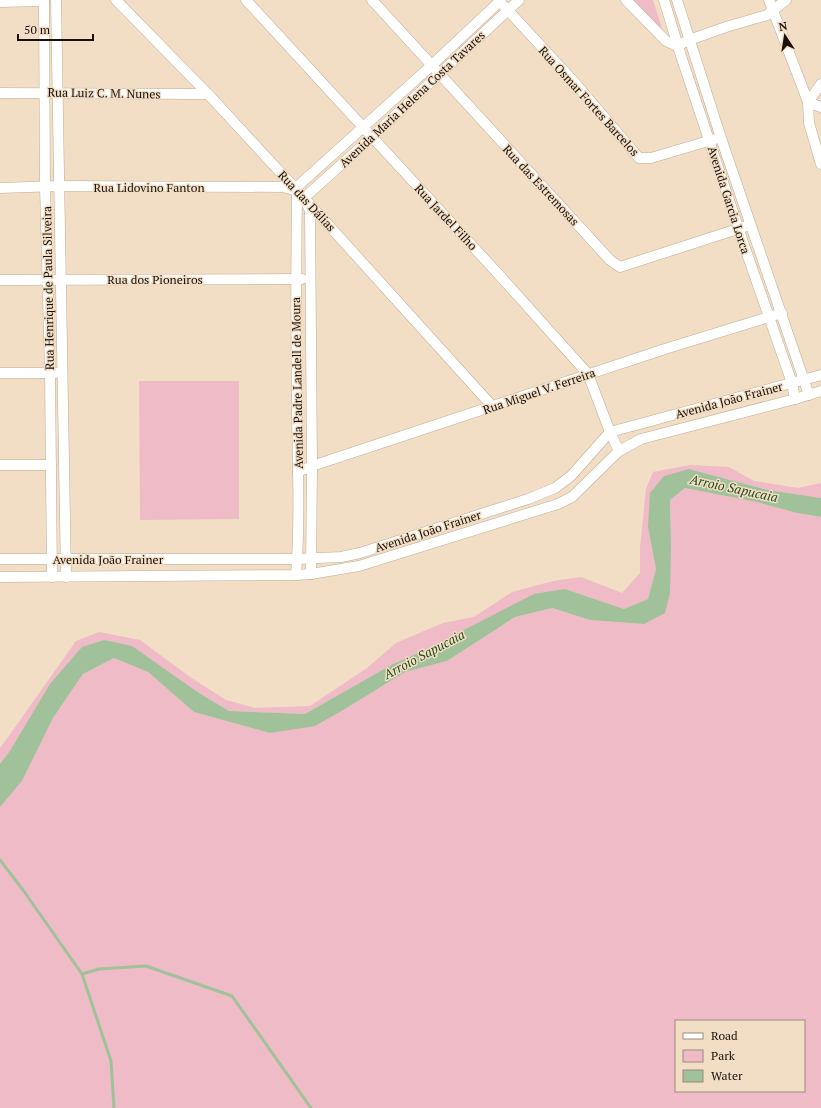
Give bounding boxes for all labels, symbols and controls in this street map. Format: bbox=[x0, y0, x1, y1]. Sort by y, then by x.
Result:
scale bar bbox=[18, 16, 93, 42]
north arrow bbox=[765, 16, 805, 56]
text: N bbox=[777, 18, 789, 34]
text: 50 m bbox=[24, 22, 51, 37]
street label: Avenida Maria Helena Costa Tavares bbox=[336, 27, 488, 171]
street label: Rua Osmar Fortes Barcelos bbox=[536, 43, 642, 159]
street label: Rua Luiz C. M. Nunes bbox=[47, 85, 161, 101]
street label: Rua das Estremosas bbox=[500, 141, 582, 229]
street label: Avenida Garcia Lorca bbox=[705, 144, 753, 256]
street label: Rua das Dálias bbox=[275, 168, 339, 234]
street label: Rua Lidovino Fanton bbox=[93, 180, 205, 195]
street label: Rua Jardel Filho bbox=[412, 181, 481, 253]
street label: Rua Henrique de Paula Silveira bbox=[39, 206, 57, 370]
street label: Rua dos Pioneiros bbox=[107, 272, 203, 287]
street label: Avenida Padre Landell de Moura bbox=[288, 297, 306, 469]
street label: Rua Miguel V. Ferreira bbox=[481, 365, 597, 417]
street label: Avenida João Frainer bbox=[674, 378, 785, 422]
water label: Arroio Sapucaia bbox=[687, 470, 780, 506]
street label: Avenida João Frainer bbox=[373, 507, 483, 555]
street label: Avenida João Frainer bbox=[53, 552, 164, 567]
water label: Arroio Sapucaia bbox=[379, 625, 468, 683]
legend bbox=[675, 1020, 805, 1092]
text: Road bbox=[711, 1028, 738, 1043]
text: Park bbox=[711, 1048, 736, 1063]
text: Water bbox=[711, 1068, 743, 1083]

